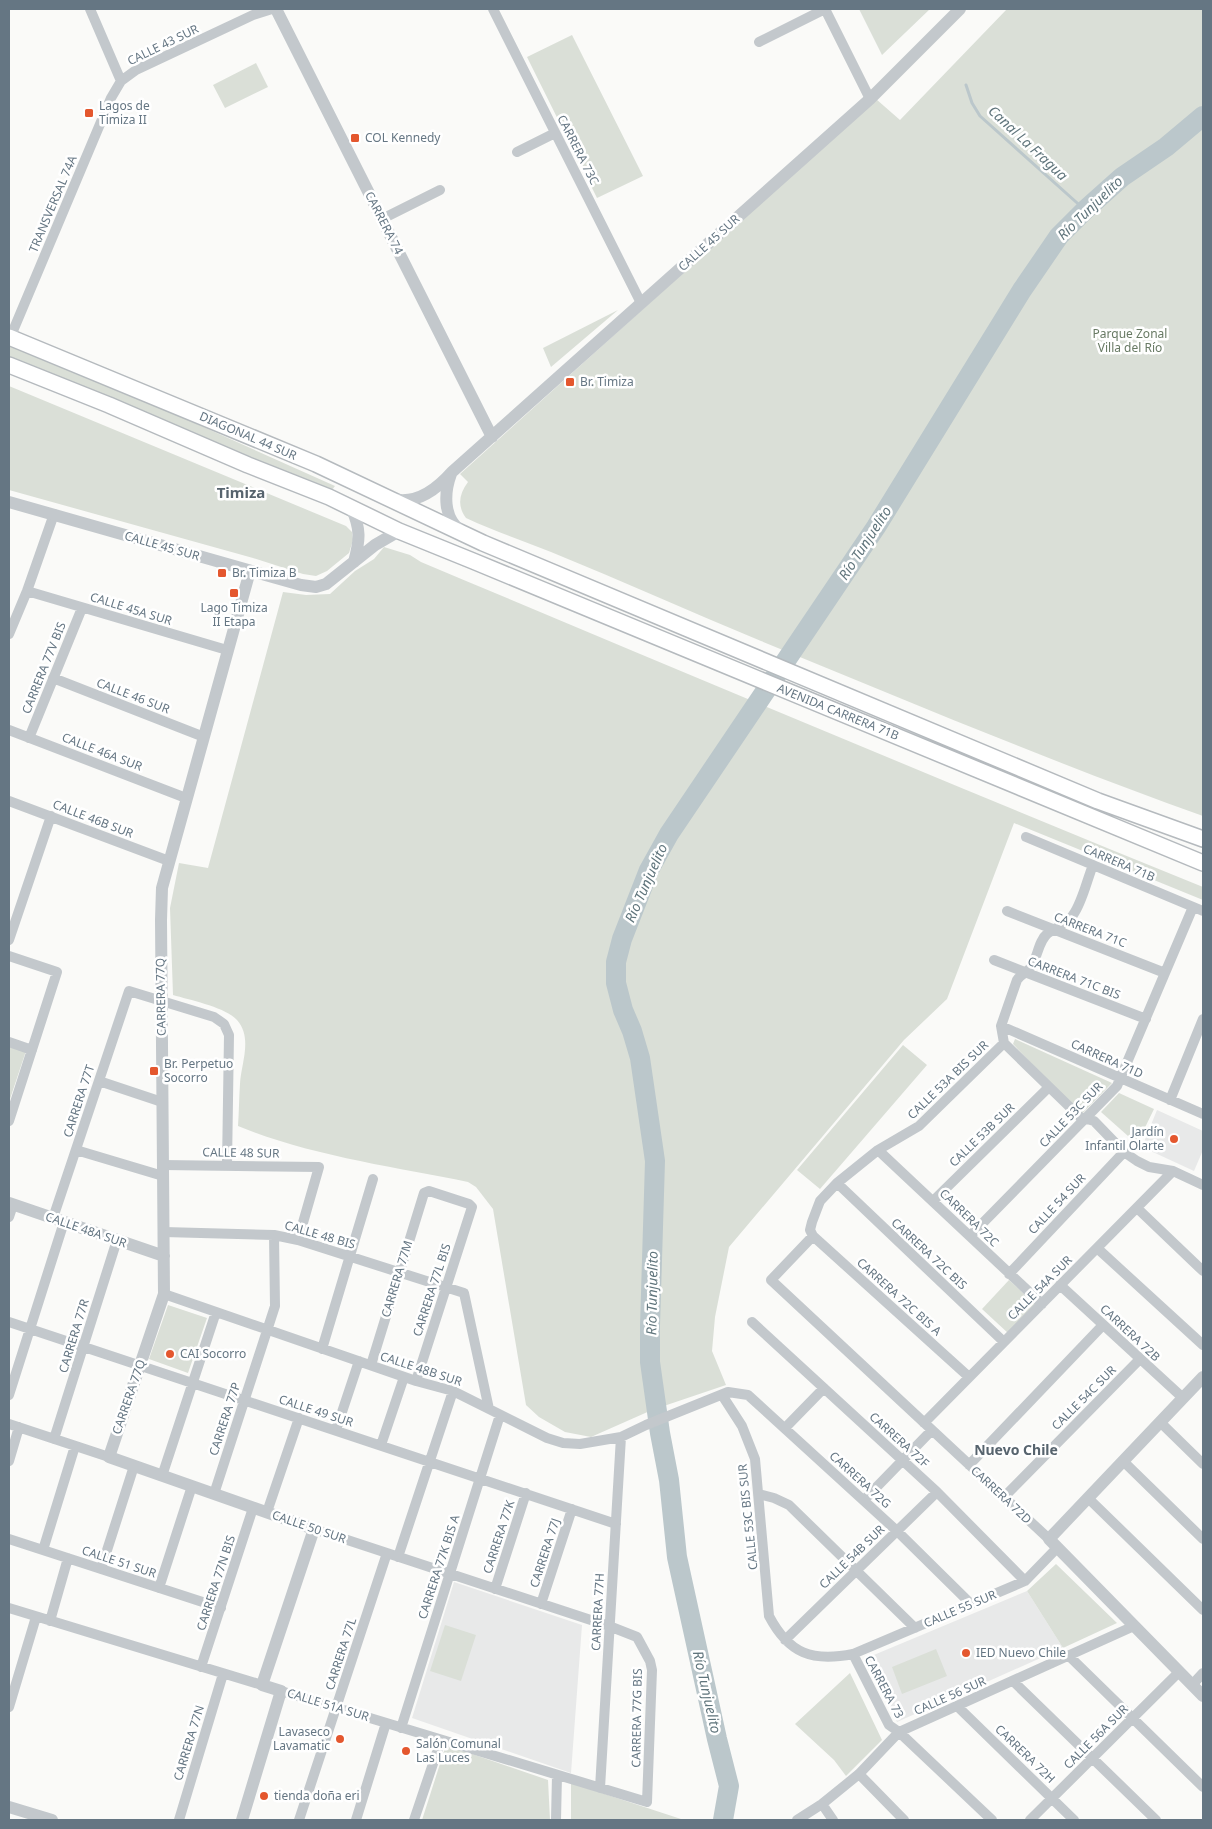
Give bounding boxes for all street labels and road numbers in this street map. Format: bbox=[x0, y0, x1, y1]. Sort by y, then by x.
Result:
street label: CALLE 43 SUR bbox=[124, 20, 202, 69]
street label: CARRERA 73C bbox=[554, 112, 604, 188]
street label: TRANSVERSAL 74A bbox=[24, 152, 81, 255]
street label: CARRERA 74 bbox=[361, 188, 408, 257]
street label: CALLE 45 SUR bbox=[674, 210, 743, 275]
street label: DIAGONAL 44 SUR bbox=[197, 407, 300, 464]
street label: CALLE 45 SUR bbox=[123, 527, 202, 564]
street label: CALLE 45A SUR bbox=[88, 588, 175, 629]
street label: CARRERA 77V BIS bbox=[17, 619, 70, 716]
street label: CALLE 46 SUR bbox=[94, 674, 173, 718]
street label: AVENIDA CARRERA 71B bbox=[775, 679, 902, 744]
street label: CALLE 46A SUR bbox=[59, 728, 145, 775]
street label: CALLE 46B SUR bbox=[50, 795, 136, 842]
street label: CARRERA 71B bbox=[1081, 840, 1158, 885]
street label: CARRERA 71C bbox=[1051, 908, 1129, 951]
street label: CARRERA 71C BIS bbox=[1025, 952, 1123, 1003]
street label: CARRERA 77Q bbox=[151, 958, 170, 1036]
street label: CARRERA 71D bbox=[1068, 1035, 1146, 1082]
street label: CALLE 53A BIS SUR bbox=[903, 1036, 992, 1123]
street label: CARRERA 77T bbox=[59, 1062, 98, 1139]
street label: CALLE 53C SUR bbox=[1035, 1078, 1107, 1151]
street label: CALLE 53B SUR bbox=[945, 1099, 1019, 1170]
street label: CALLE 48 SUR bbox=[202, 1143, 280, 1162]
street label: CALLE 54 SUR bbox=[1024, 1169, 1090, 1238]
street label: CARRERA 72C bbox=[936, 1185, 1003, 1251]
street label: CALLE 48A SUR bbox=[43, 1208, 130, 1252]
street label: CARRERA 72C BIS bbox=[888, 1214, 971, 1294]
street label: CALLE 48 BIS bbox=[283, 1216, 358, 1253]
street label: CARRERA 77M bbox=[377, 1238, 416, 1319]
street label: CARRERA 77L BIS bbox=[408, 1241, 455, 1338]
street label: CALLE 54A SUR bbox=[1004, 1251, 1076, 1324]
street label: CARRERA 72C BIS A bbox=[853, 1254, 946, 1340]
street label: CARRERA 77R bbox=[54, 1296, 93, 1375]
street label: CARRERA 72B bbox=[1097, 1300, 1164, 1365]
street label: CALLE 48B SUR bbox=[378, 1347, 465, 1390]
street label: CARRERA 77Q bbox=[108, 1357, 149, 1437]
street label: CALLE 54C SUR bbox=[1048, 1361, 1120, 1434]
street label: CARRERA 77P bbox=[205, 1380, 244, 1458]
street label: CALLE 49 SUR bbox=[277, 1390, 356, 1431]
street label: CARRERA 72F bbox=[866, 1408, 933, 1471]
street label: CARRERA 72G bbox=[826, 1447, 895, 1512]
street label: CARRERA 72D bbox=[967, 1462, 1036, 1527]
street label: CALLE 53C BIS SUR bbox=[733, 1463, 762, 1571]
street label: CARRERA 77K bbox=[479, 1497, 519, 1576]
street label: CALLE 50 SUR bbox=[270, 1506, 349, 1547]
street label: CARRERA 77K BIS A bbox=[414, 1512, 463, 1621]
street label: CARRERA 77J bbox=[525, 1516, 564, 1590]
street label: CALLE 54B SUR bbox=[815, 1521, 889, 1592]
street label: CARRERA 77N BIS bbox=[192, 1532, 239, 1633]
street label: CALLE 51 SUR bbox=[80, 1541, 159, 1582]
street label: CARRERA 77H bbox=[587, 1573, 608, 1651]
street label: CALLE 55 SUR bbox=[921, 1585, 999, 1631]
street label: CARRERA 77L bbox=[321, 1615, 360, 1692]
street label: CARRERA 73 bbox=[861, 1652, 908, 1721]
street label: CARRERA 77G BIS bbox=[627, 1668, 646, 1768]
street label: CALLE 56 SUR bbox=[911, 1672, 989, 1719]
street label: CALLE 51A SUR bbox=[285, 1684, 372, 1725]
street label: CALLE 56A SUR bbox=[1060, 1700, 1132, 1773]
street label: CARRERA 77N bbox=[169, 1703, 208, 1783]
street label: CARRERA 72H bbox=[991, 1721, 1059, 1787]

